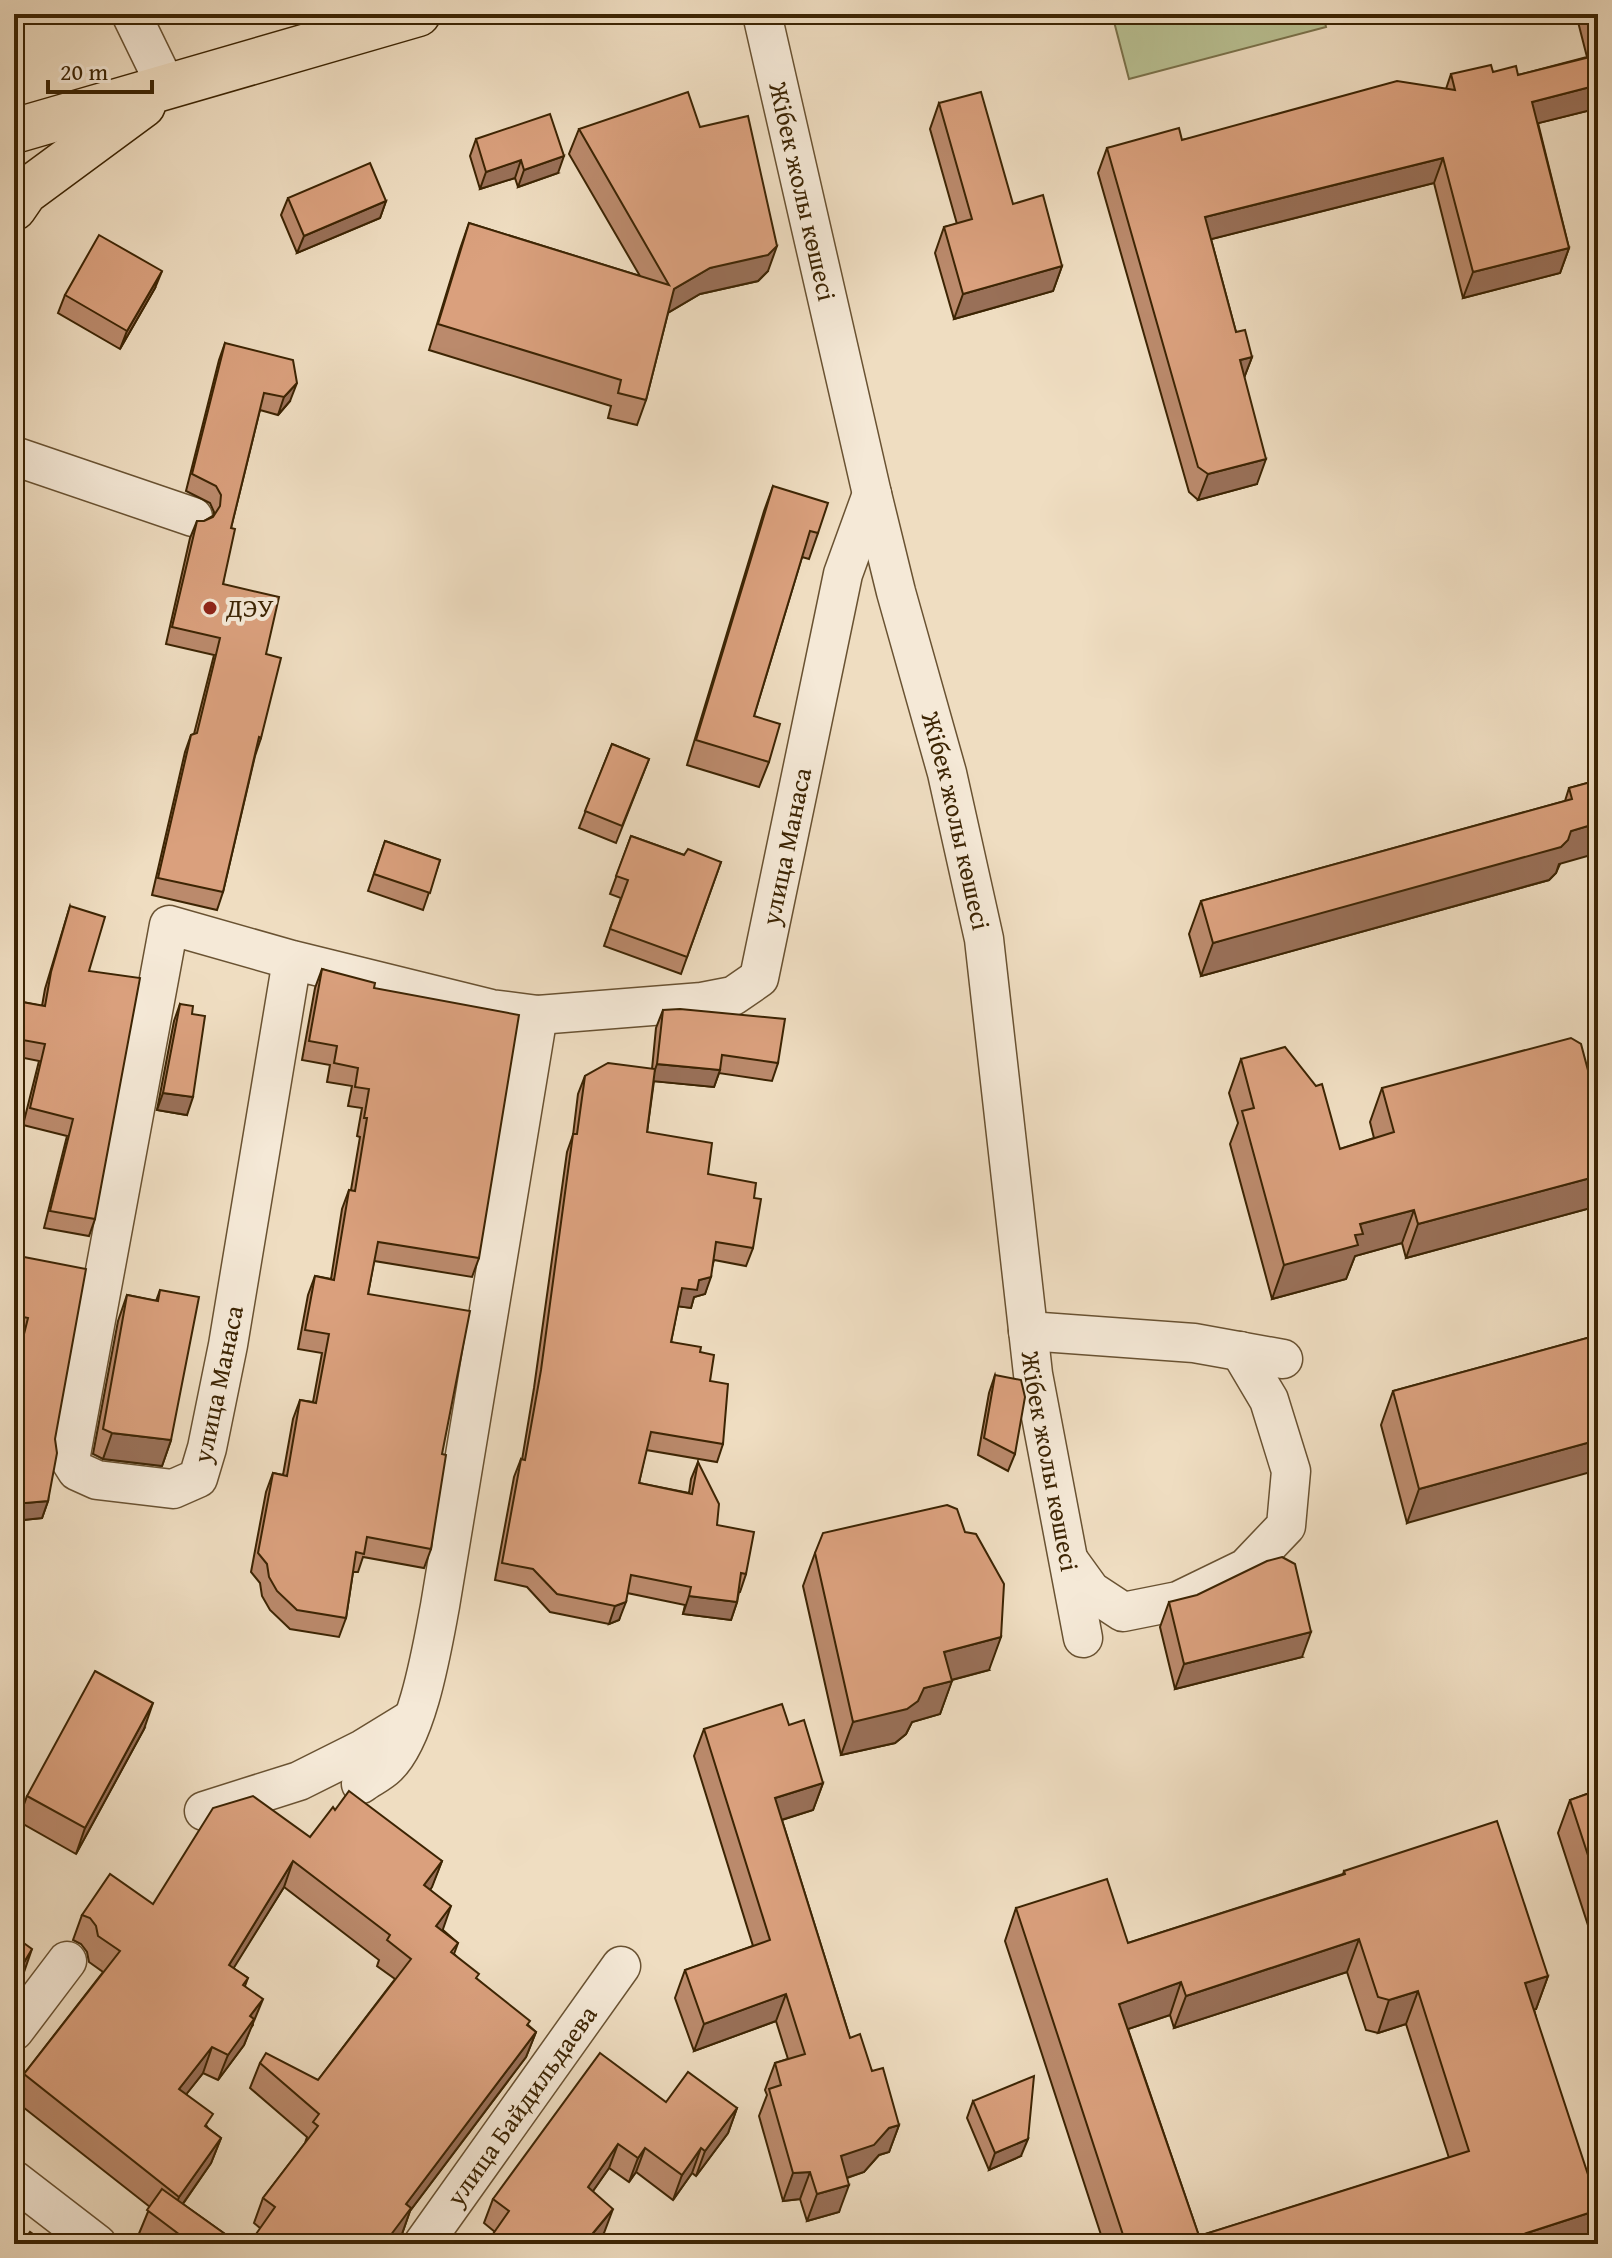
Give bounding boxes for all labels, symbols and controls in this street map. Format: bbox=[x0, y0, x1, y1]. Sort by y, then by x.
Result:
scale bar bbox=[48, 44, 152, 94]
text: 20 m bbox=[60, 54, 108, 89]
street label: Жібек жолы көшесі bbox=[759, 77, 847, 305]
place label: ДЭУ bbox=[225, 588, 273, 627]
marker: ДЭУ bbox=[201, 599, 219, 617]
street label: Жібек жолы көшесі bbox=[911, 706, 1001, 934]
street label: улица Манаса bbox=[750, 763, 821, 930]
street label: улица Манаса bbox=[182, 1301, 253, 1467]
street label: Жібек жолы көшесі bbox=[1011, 1348, 1090, 1575]
street label: улица Байдильдаева bbox=[436, 1996, 607, 2215]

